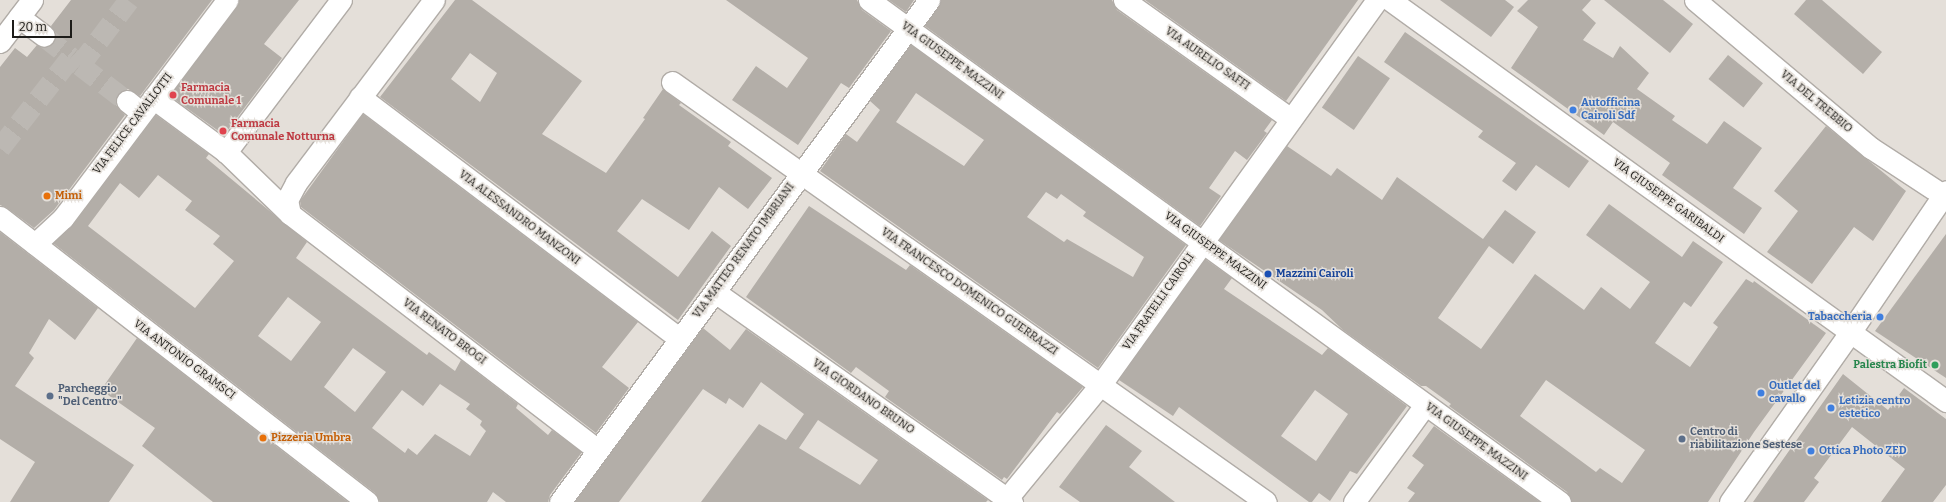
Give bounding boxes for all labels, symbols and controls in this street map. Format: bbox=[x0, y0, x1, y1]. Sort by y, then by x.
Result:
scale bar bbox=[14, 12, 74, 38]
text: 20 m bbox=[19, 20, 47, 34]
street label: VIA GIUSEPPE MAZZINI bbox=[898, 20, 1006, 102]
street label: VIA AURELIO SAFFI bbox=[1162, 25, 1252, 93]
street label: VIA DEL TREBBIO bbox=[1777, 68, 1855, 136]
street label: VIA FELICE CAVALLOTTI bbox=[91, 71, 175, 177]
place label: Farmacia Comunale 1 bbox=[181, 82, 241, 108]
marker: Farmacia Comunale 1 bbox=[168, 90, 178, 100]
place label: Autofficina Cairoli Sdf bbox=[1581, 97, 1640, 123]
marker: Autofficina Cairoli Sdf bbox=[1568, 105, 1578, 115]
place label: Farmacia Comunale Notturna bbox=[231, 118, 335, 144]
marker: Farmacia Comunale Notturna bbox=[218, 126, 228, 136]
street label: VIA GIUSEPPE GARIBALDI bbox=[1610, 156, 1726, 246]
street label: VIA ALESSANDRO MANZONI bbox=[456, 168, 582, 268]
street label: VIA MATTEO RENATO IMBRIANI bbox=[691, 181, 797, 321]
place label: Mimi bbox=[55, 189, 82, 203]
marker: Mimi bbox=[42, 191, 52, 201]
street label: VIA GIUSEPPE MAZZINI bbox=[1161, 210, 1269, 292]
street label: VIA FRANCESCO DOMENICO GUERRAZZI bbox=[878, 226, 1060, 358]
street label: VIA FRATELLI CAIROLI bbox=[1121, 251, 1197, 353]
place label: Mazzini Cairoli bbox=[1276, 267, 1353, 281]
marker: Mazzini Cairoli bbox=[1263, 269, 1273, 279]
street label: VIA RENATO BROGI bbox=[400, 296, 488, 368]
place label: Tabaccheria bbox=[1808, 310, 1872, 324]
marker: Tabaccheria bbox=[1875, 312, 1885, 322]
street label: VIA ANTONIO GRAMSCI bbox=[131, 317, 237, 403]
street label: VIA GIORDANO BRUNO bbox=[809, 357, 917, 437]
place label: Palestra Biofit bbox=[1853, 358, 1927, 372]
marker: Palestra Biofit bbox=[1930, 360, 1940, 370]
place label: Outlet del cavallo bbox=[1769, 380, 1820, 406]
place label: Parcheggio "Del Centro" bbox=[58, 383, 122, 409]
marker: Outlet del cavallo bbox=[1756, 388, 1766, 398]
marker: Parcheggio "Del Centro" bbox=[45, 391, 55, 401]
place label: Letizia centro estetico bbox=[1839, 395, 1910, 421]
street label: VIA GIUSEPPE MAZZINI bbox=[1422, 401, 1530, 483]
marker: Letizia centro estetico bbox=[1826, 403, 1836, 413]
place label: Centro di riabilitazione Sestese bbox=[1690, 426, 1802, 452]
place label: Pizzeria Umbra bbox=[271, 431, 351, 445]
marker: Pizzeria Umbra bbox=[258, 433, 268, 443]
marker: Centro di riabilitazione Sestese bbox=[1677, 434, 1687, 444]
place label: Ottica Photo ZED bbox=[1819, 444, 1907, 458]
marker: Ottica Photo ZED bbox=[1806, 446, 1816, 456]

